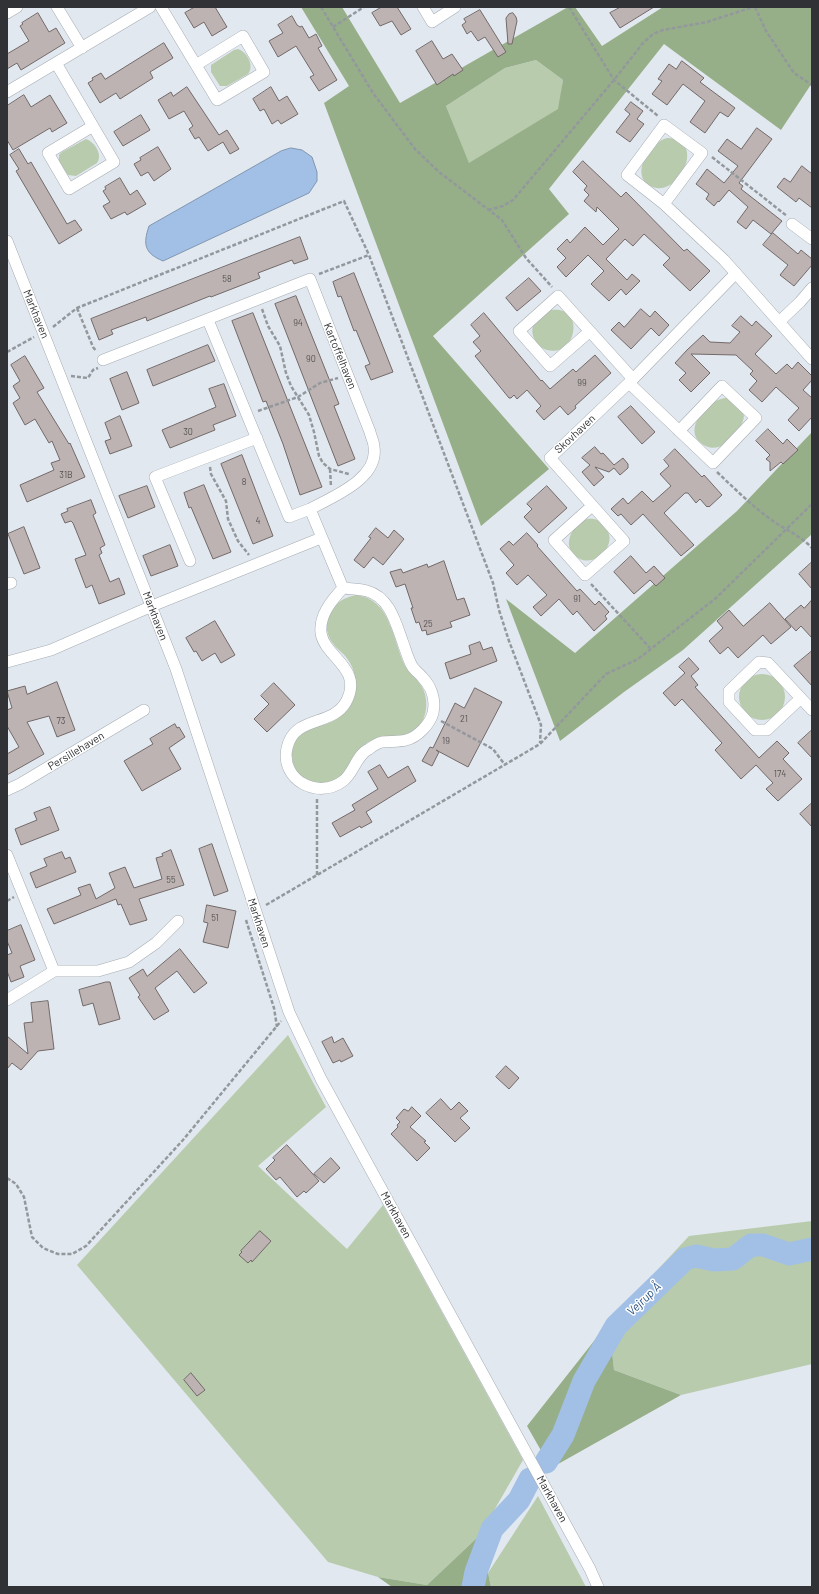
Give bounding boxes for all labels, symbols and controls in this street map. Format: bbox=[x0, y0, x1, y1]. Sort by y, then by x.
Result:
house number: 58 bbox=[222, 274, 232, 284]
street label: Markhaven bbox=[20, 288, 52, 340]
house number: 94 bbox=[293, 318, 303, 328]
street label: Kartoffelhaven bbox=[321, 321, 359, 391]
house number: 90 bbox=[306, 354, 316, 364]
house number: 99 bbox=[577, 378, 587, 388]
street label: Skovhaven bbox=[552, 412, 598, 456]
house number: 30 bbox=[183, 427, 193, 437]
house number: 31B bbox=[59, 470, 73, 480]
house number: 8 bbox=[242, 477, 246, 487]
house number: 4 bbox=[256, 516, 260, 526]
street label: Markhaven bbox=[140, 590, 170, 642]
house number: 91 bbox=[573, 594, 581, 604]
house number: 25 bbox=[423, 619, 433, 629]
house number: 21 bbox=[460, 714, 468, 724]
house number: 73 bbox=[57, 716, 65, 726]
street label: Persillehaven bbox=[45, 729, 107, 773]
house number: 19 bbox=[442, 736, 450, 746]
house number: 174 bbox=[774, 769, 786, 779]
house number: 55 bbox=[166, 875, 176, 885]
street label: Markhaven bbox=[245, 897, 273, 949]
house number: 51 bbox=[211, 913, 219, 923]
street label: Markhaven bbox=[378, 1189, 414, 1241]
water label: Vejrup Å bbox=[624, 1279, 664, 1319]
street label: Markhaven bbox=[534, 1473, 570, 1525]

